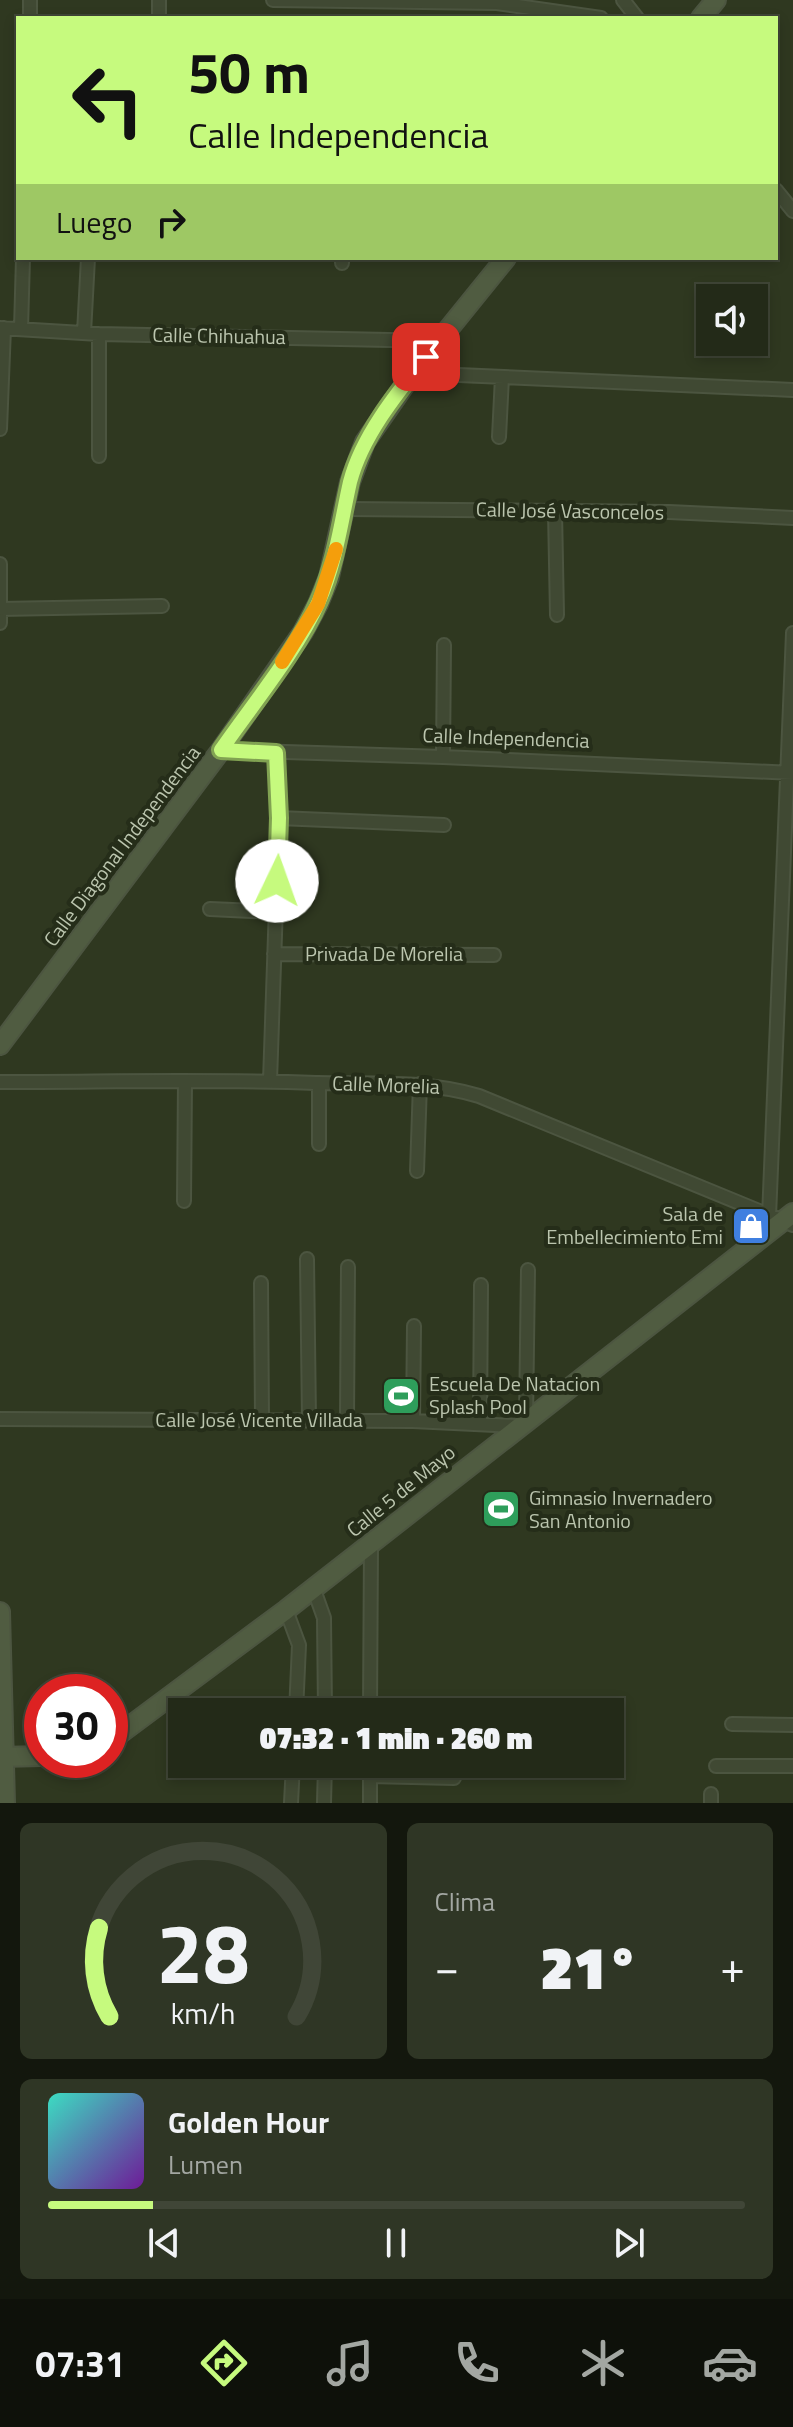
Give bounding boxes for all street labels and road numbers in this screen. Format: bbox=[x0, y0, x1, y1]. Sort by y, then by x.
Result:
street label: Calle Chihuahua bbox=[152, 319, 286, 352]
street label: Calle José Vasconcelos bbox=[476, 493, 664, 528]
street label: Calle Independencia bbox=[422, 719, 590, 756]
street label: Calle Diagonal Independencia bbox=[36, 739, 208, 953]
street label: Privada De Morelia bbox=[305, 938, 463, 969]
street label: Calle Morelia bbox=[332, 1067, 440, 1102]
street label: Calle José Vicente Villada bbox=[155, 1404, 363, 1435]
street label: Calle 5 de Mayo bbox=[340, 1437, 462, 1544]

